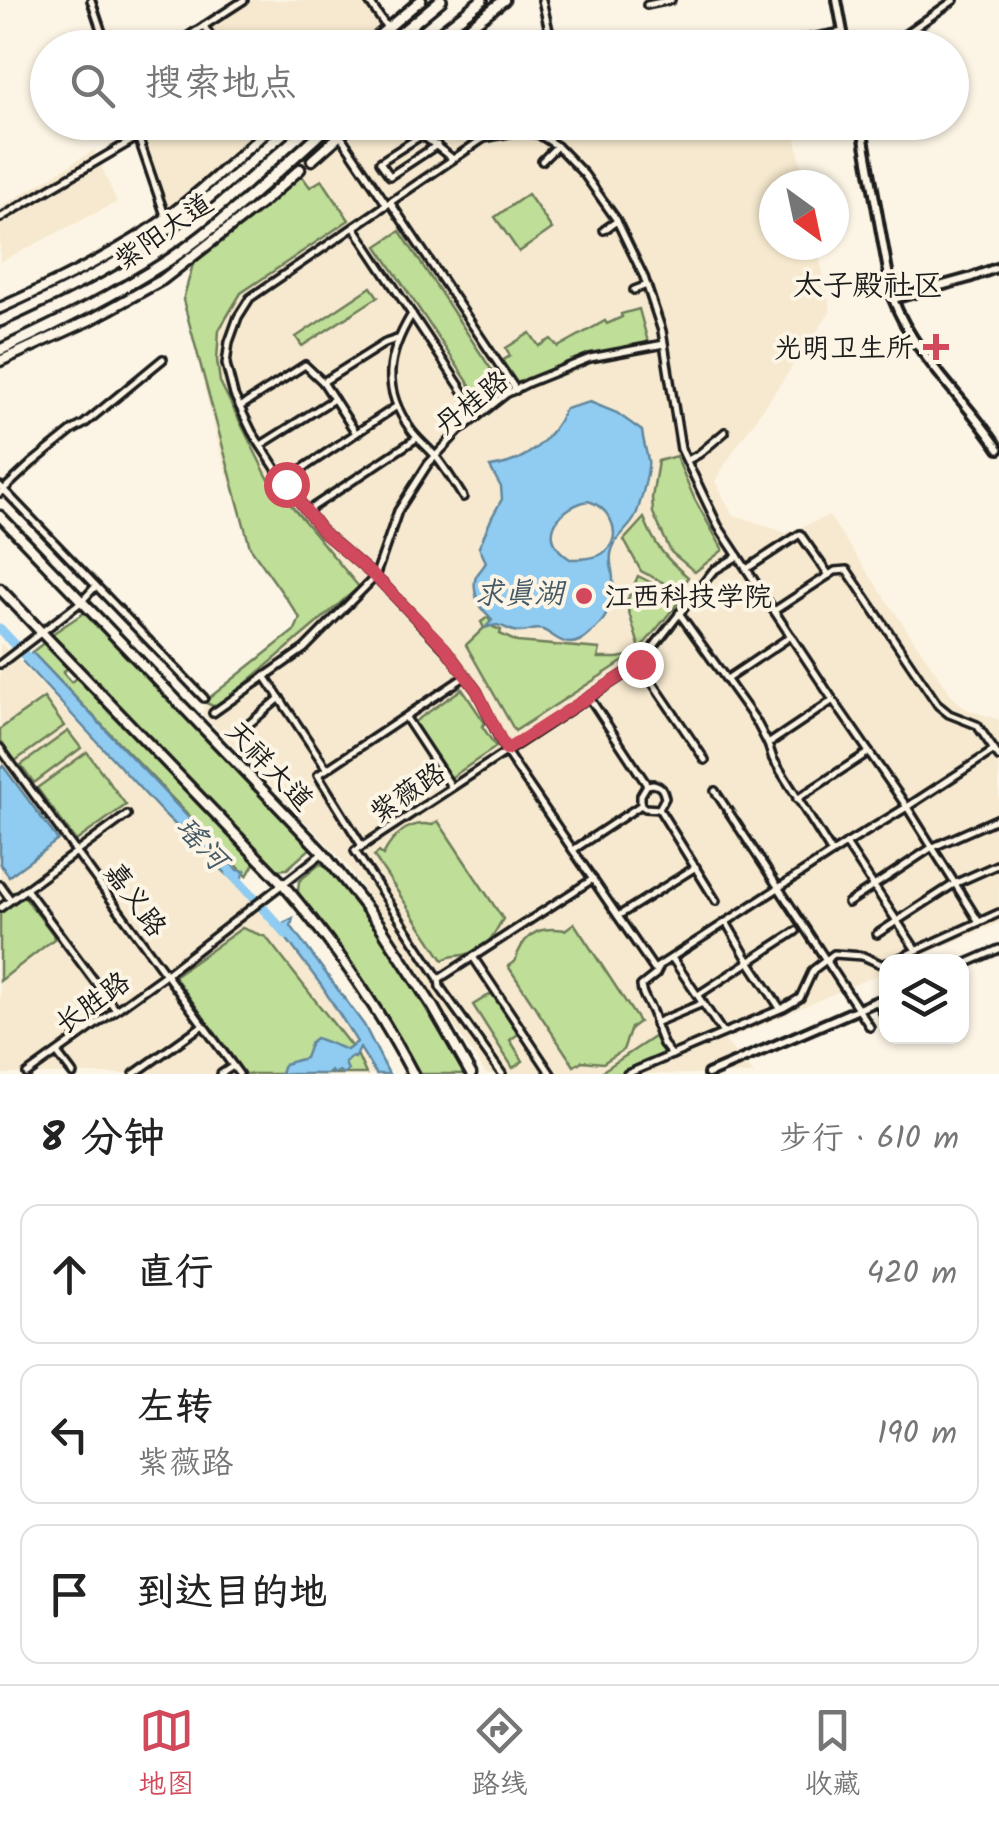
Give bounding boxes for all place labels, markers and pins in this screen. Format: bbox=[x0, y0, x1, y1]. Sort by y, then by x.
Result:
place label: 光明卫生所 bbox=[774, 327, 914, 372]
marker: 光明卫生所 bbox=[923, 334, 949, 360]
place label: 江西科技学院 bbox=[604, 576, 772, 621]
marker: 江西科技学院 bbox=[573, 585, 595, 607]

